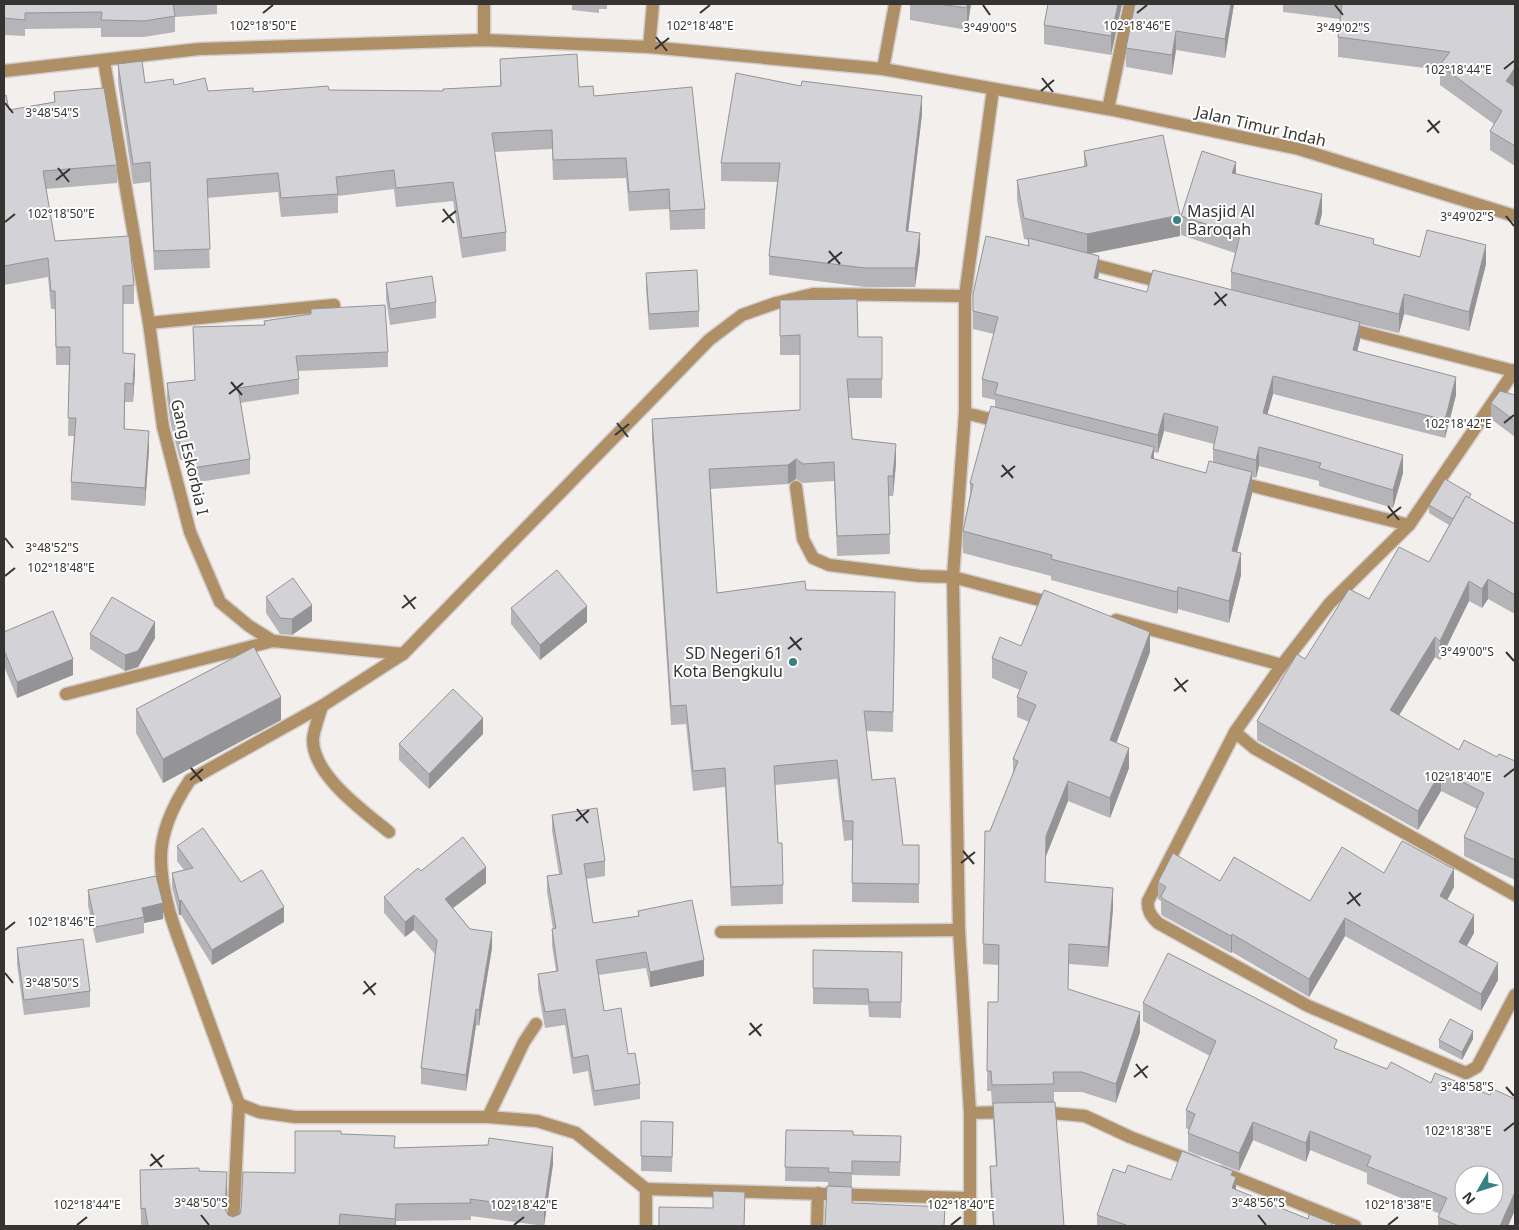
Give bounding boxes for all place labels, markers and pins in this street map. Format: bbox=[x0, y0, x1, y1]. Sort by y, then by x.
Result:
place label: Masjid Al Baroqah bbox=[1187, 200, 1255, 240]
marker: Masjid Al Baroqah bbox=[1171, 214, 1183, 226]
place label: SD Negeri 61 Kota Bengkulu bbox=[673, 642, 783, 682]
marker: SD Negeri 61 Kota Bengkulu bbox=[787, 656, 799, 668]

